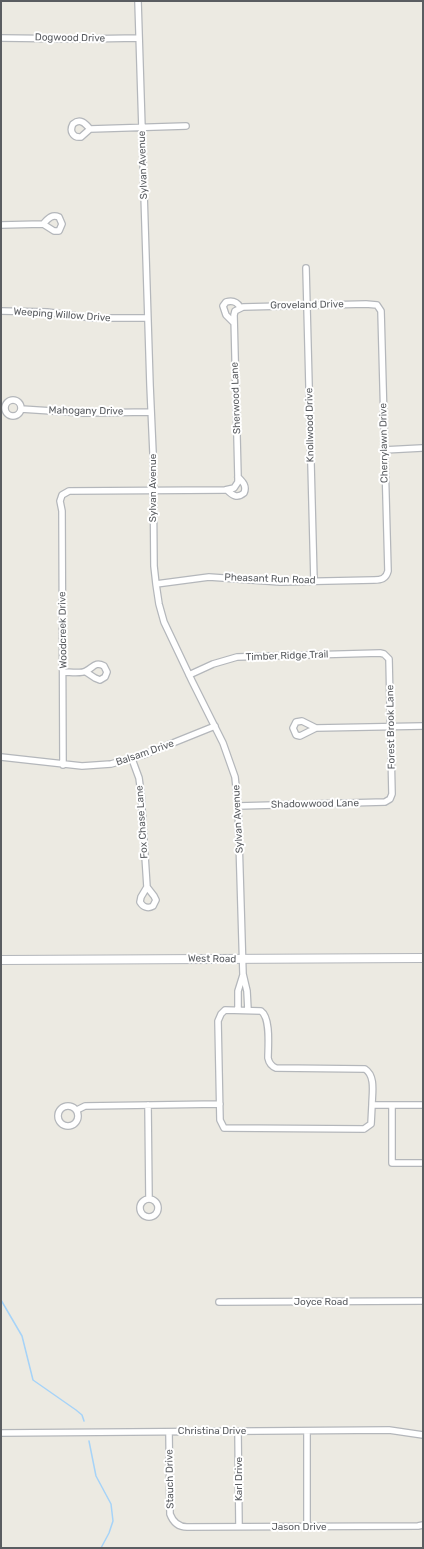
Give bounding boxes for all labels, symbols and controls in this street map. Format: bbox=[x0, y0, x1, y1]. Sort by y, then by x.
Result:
street label: Dogwood Drive bbox=[35, 31, 105, 45]
street label: Sylvan Avenue bbox=[136, 131, 150, 199]
street label: Groveland Drive bbox=[270, 298, 344, 312]
street label: Weeping Willow Drive bbox=[13, 306, 111, 324]
street label: Sherwood Lane bbox=[229, 362, 243, 434]
street label: Knollwood Drive bbox=[303, 388, 317, 462]
street label: Cherrylawn Drive bbox=[377, 403, 391, 483]
street label: Mahogany Drive bbox=[49, 404, 123, 418]
street label: Sylvan Avenue bbox=[147, 454, 159, 522]
street label: Pheasant Run Road bbox=[224, 571, 316, 587]
street label: Woodcreek Drive bbox=[56, 591, 70, 669]
street label: Timber Ridge Trail bbox=[245, 649, 329, 663]
street label: Forest Brook Lane bbox=[384, 685, 398, 769]
street label: Balsam Drive bbox=[114, 737, 176, 769]
street label: Sylvan Avenue bbox=[230, 784, 246, 854]
street label: Fox Chase Lane bbox=[133, 785, 151, 859]
street label: Shadowwood Lane bbox=[271, 797, 359, 811]
street label: West Road bbox=[188, 953, 236, 965]
street label: Joyce Road bbox=[294, 1296, 348, 1308]
street label: Christina Drive bbox=[178, 1425, 246, 1437]
street label: Stauch Drive bbox=[163, 1449, 177, 1509]
street label: Karl Drive bbox=[233, 1457, 245, 1501]
street label: Jason Drive bbox=[271, 1521, 327, 1533]

